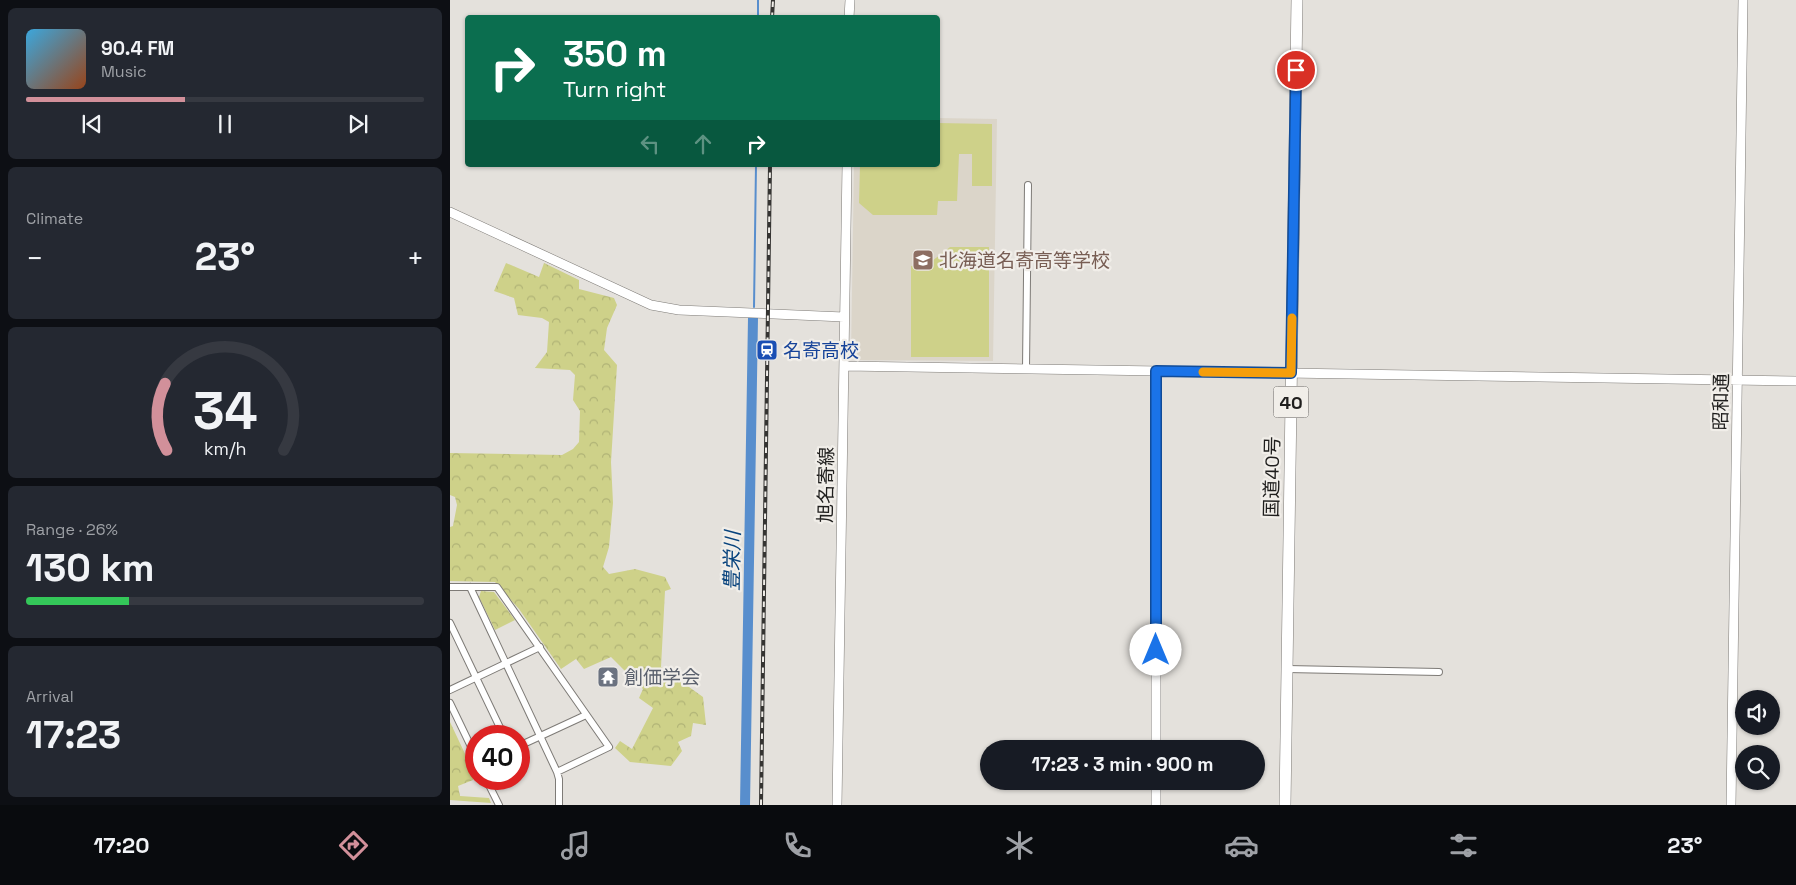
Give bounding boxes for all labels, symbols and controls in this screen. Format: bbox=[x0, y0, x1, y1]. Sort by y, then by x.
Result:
text: 350 m bbox=[563, 32, 667, 76]
icon: right bbox=[480, 35, 545, 100]
text: 90.4 FM bbox=[101, 36, 174, 61]
pin bbox=[1275, 49, 1317, 91]
icon: arrive bbox=[1282, 56, 1310, 84]
text: Music bbox=[101, 61, 147, 82]
text: Turn right bbox=[563, 75, 666, 103]
icon: previous bbox=[78, 110, 106, 138]
icon: pause bbox=[211, 110, 239, 138]
icon: next bbox=[344, 110, 372, 138]
icon: left bbox=[636, 130, 664, 158]
icon: ahead bbox=[689, 130, 717, 158]
icon: right bbox=[742, 130, 770, 158]
text: Climate bbox=[26, 208, 83, 229]
text: 23° bbox=[195, 233, 255, 281]
text: − bbox=[26, 240, 43, 276]
text: + bbox=[407, 240, 424, 276]
school or university icon: 北海道名寄高等学校 bbox=[911, 248, 935, 272]
place label: 北海道名寄高等学校 bbox=[939, 248, 1110, 273]
station icon: 名寄高校 bbox=[755, 338, 779, 362]
place label: 名寄高校 bbox=[783, 338, 859, 363]
street label: 昭和通 bbox=[1708, 373, 1734, 431]
text: 34 bbox=[193, 378, 257, 444]
road number: 40 bbox=[1274, 387, 1308, 418]
street label: 国道40号 bbox=[1259, 436, 1285, 518]
text: km/h bbox=[204, 437, 246, 460]
street label: 旭名寄線 bbox=[813, 447, 839, 523]
text: Range · 26% bbox=[26, 519, 118, 540]
water label: 豊栄川 bbox=[718, 529, 746, 591]
text: 130 km bbox=[26, 544, 154, 592]
position arrow bbox=[1129, 623, 1181, 675]
temple icon: 創価学会 bbox=[596, 665, 620, 689]
place label: 創価学会 bbox=[624, 665, 700, 690]
text: Arrival bbox=[26, 686, 74, 707]
map controls bbox=[1735, 690, 1780, 790]
button: sound bbox=[1735, 690, 1780, 735]
text: 17:23 bbox=[26, 711, 121, 759]
speed limit sign: 40 bbox=[465, 725, 530, 790]
button: search bbox=[1735, 745, 1780, 790]
text: 17:23 · 3 min · 900 m bbox=[1032, 752, 1213, 777]
icon: directions bbox=[336, 828, 371, 863]
icon: music bbox=[558, 828, 593, 863]
icon: phone bbox=[780, 828, 815, 863]
icon: climate bbox=[1002, 828, 1037, 863]
icon: car bbox=[1224, 828, 1259, 863]
icon: filters bbox=[1446, 828, 1481, 863]
text: 17:20 bbox=[93, 831, 149, 859]
text: 23° bbox=[1667, 831, 1702, 859]

